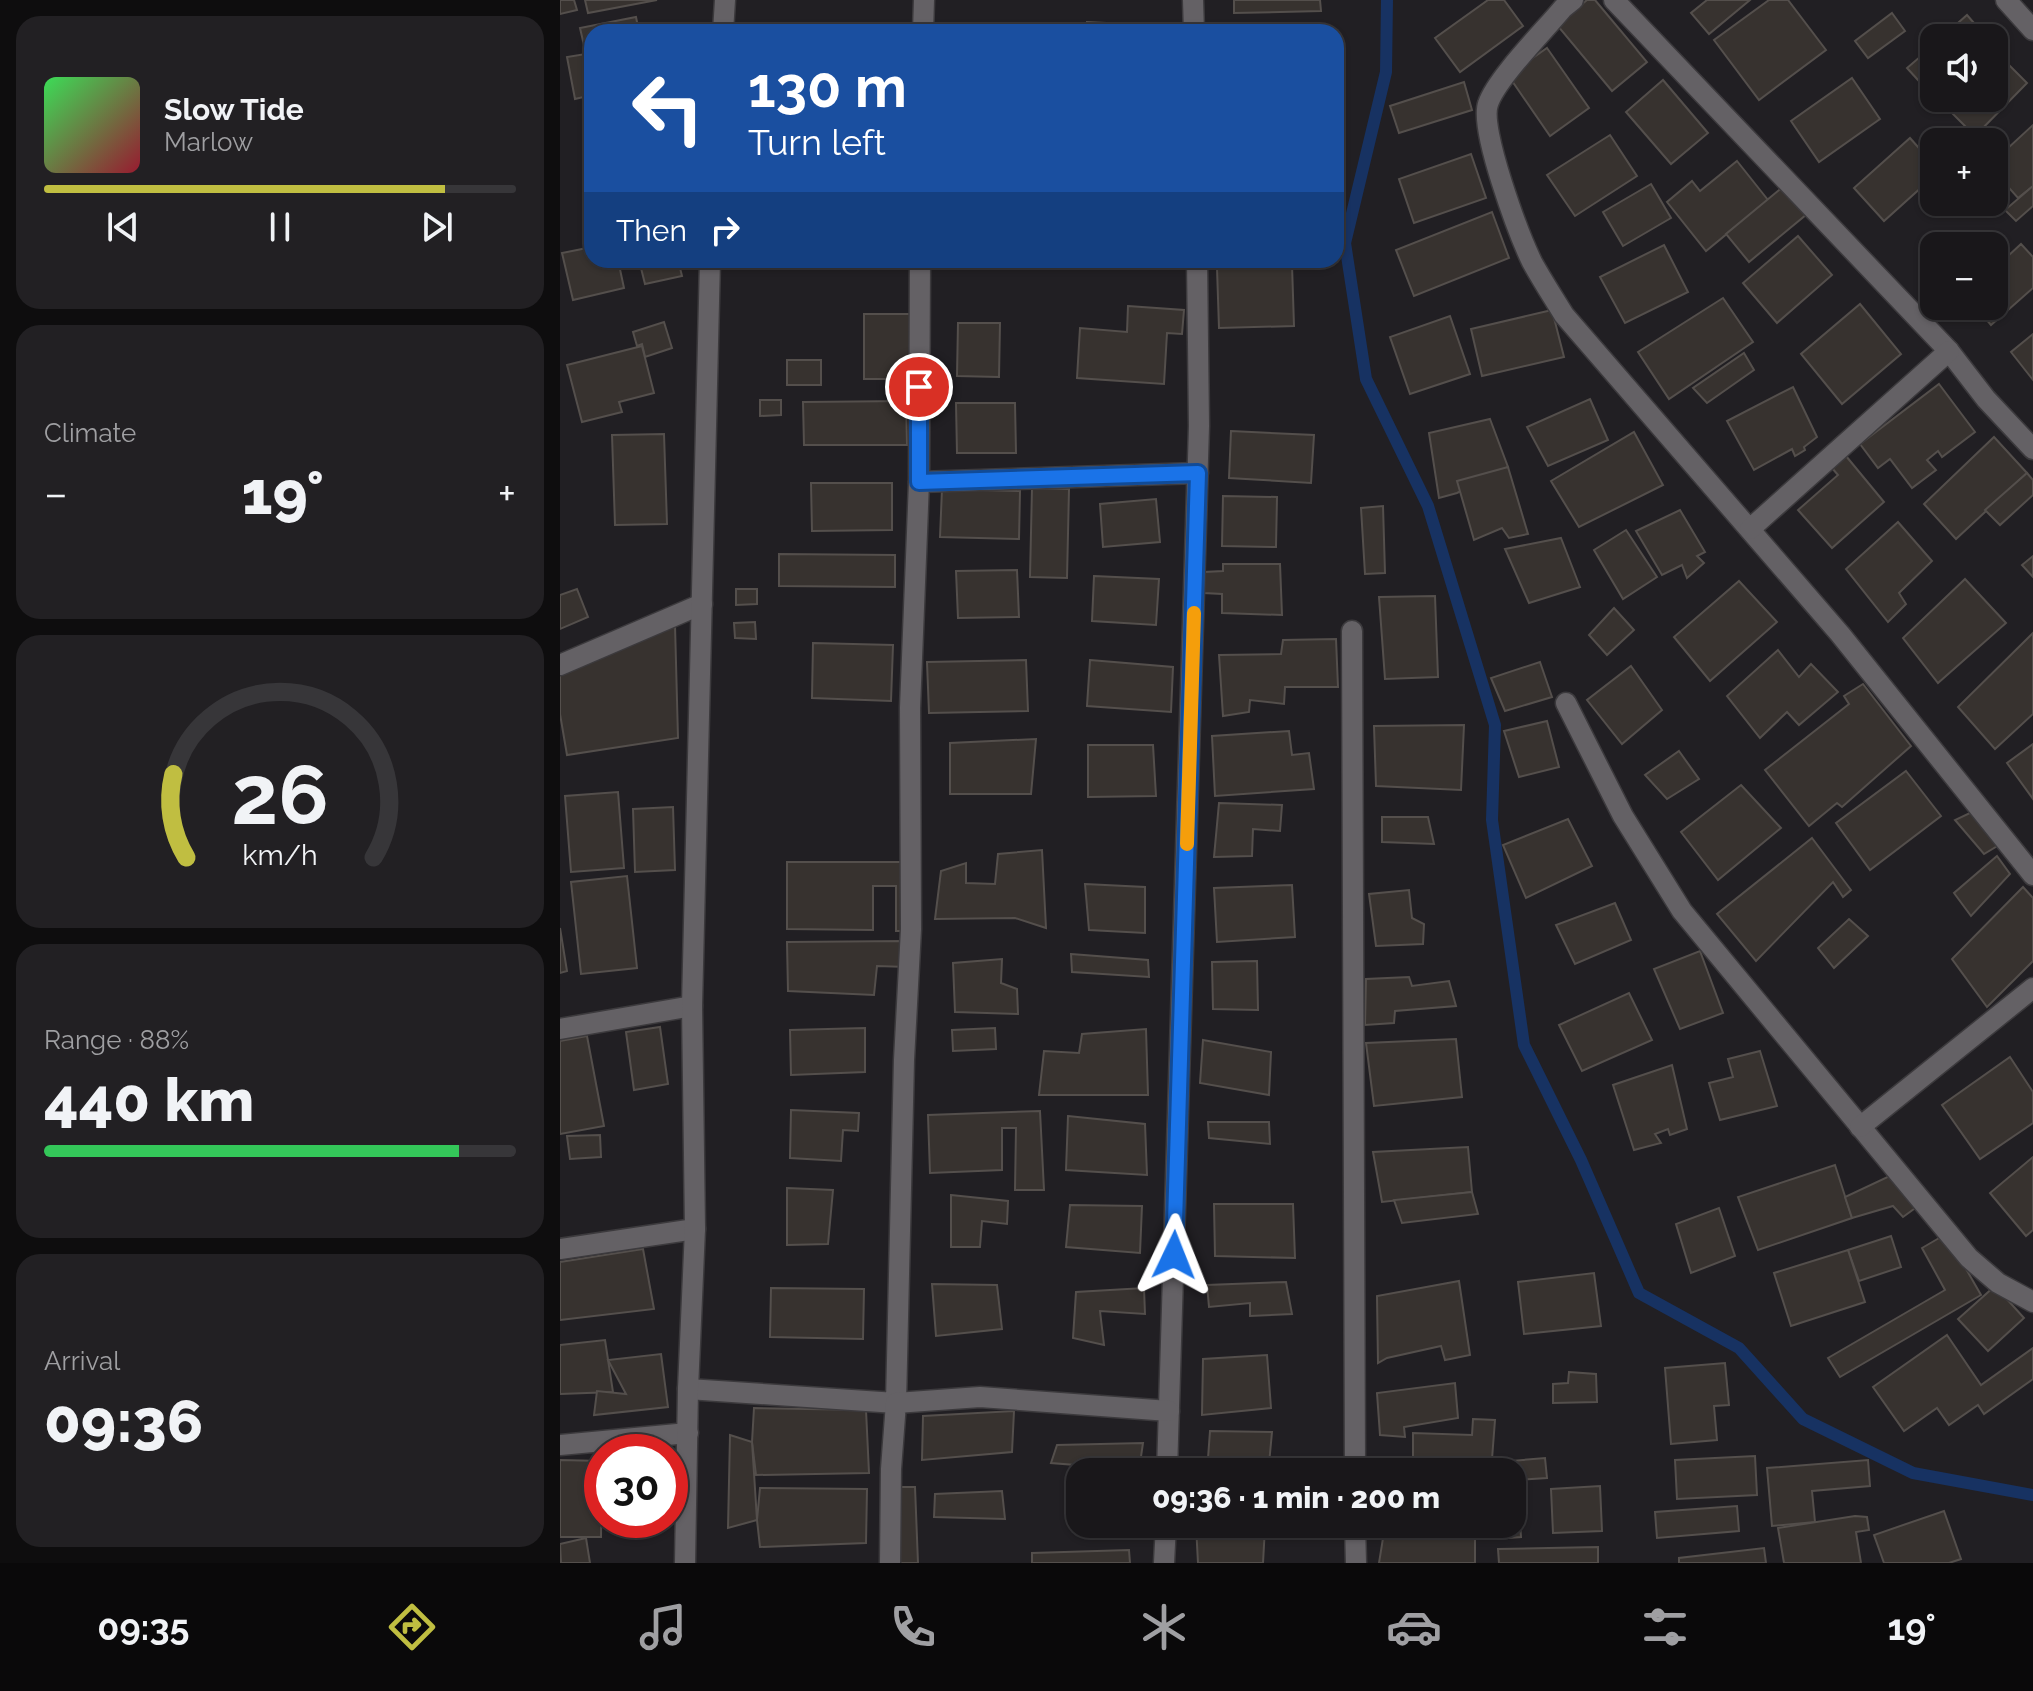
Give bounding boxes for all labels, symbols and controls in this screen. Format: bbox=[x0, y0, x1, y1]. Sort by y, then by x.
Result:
map controls bbox=[1920, 24, 2008, 320]
button: sound bbox=[1920, 24, 2008, 112]
text: 130 m bbox=[748, 54, 907, 120]
icon: left bbox=[616, 56, 720, 160]
text: Slow Tide bbox=[164, 92, 304, 127]
text: Turn left bbox=[748, 121, 886, 163]
text: Marlow bbox=[164, 127, 253, 157]
button: + bbox=[1920, 128, 2008, 216]
icon: previous bbox=[101, 205, 145, 249]
icon: pause bbox=[258, 205, 302, 249]
icon: next bbox=[415, 205, 459, 249]
icon: right bbox=[703, 208, 747, 252]
text: Then bbox=[616, 213, 687, 248]
button: − bbox=[1920, 232, 2008, 320]
pin bbox=[885, 353, 953, 421]
icon: arrive bbox=[897, 365, 941, 409]
text: Climate bbox=[44, 418, 136, 448]
text: 19° bbox=[242, 458, 324, 528]
text: − bbox=[44, 468, 68, 519]
text: + bbox=[498, 468, 516, 519]
text: 26 bbox=[231, 745, 329, 842]
text: km/h bbox=[242, 838, 318, 872]
text: Range · 88% bbox=[44, 1025, 189, 1055]
text: 440 km bbox=[44, 1065, 254, 1135]
position arrow bbox=[1132, 1213, 1216, 1297]
text: Arrival bbox=[44, 1346, 120, 1376]
text: 09:36 bbox=[44, 1386, 203, 1456]
speed limit sign: 30 bbox=[584, 1434, 688, 1538]
text: 09:36 · 1 min · 200 m bbox=[1152, 1480, 1440, 1515]
icon: directions bbox=[384, 1599, 440, 1655]
icon: music bbox=[635, 1599, 691, 1655]
icon: phone bbox=[885, 1599, 941, 1655]
icon: climate bbox=[1136, 1599, 1192, 1655]
icon: car bbox=[1386, 1599, 1442, 1655]
icon: filters bbox=[1637, 1599, 1693, 1655]
text: 09:35 bbox=[97, 1606, 190, 1648]
text: 19° bbox=[1887, 1606, 1936, 1648]

